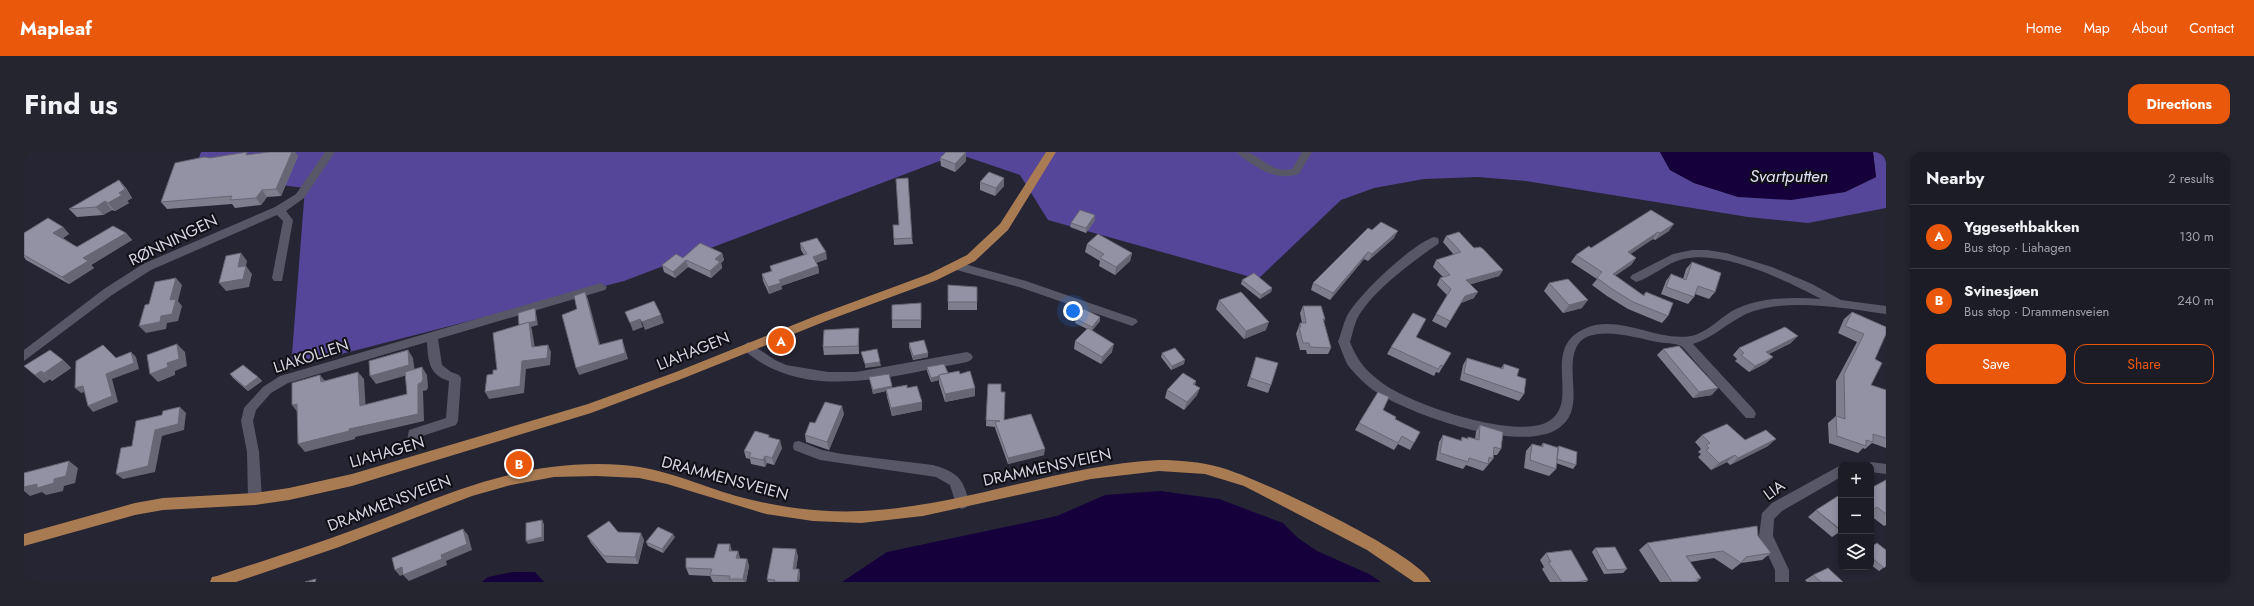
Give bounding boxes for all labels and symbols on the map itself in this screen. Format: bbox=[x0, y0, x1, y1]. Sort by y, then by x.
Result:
water label: Svartputten bbox=[1750, 164, 1828, 188]
street label: RØNNINGEN bbox=[125, 209, 221, 271]
your location bbox=[1063, 301, 1083, 321]
street label: LIAHAGEN bbox=[653, 326, 733, 376]
pin: A bbox=[768, 326, 794, 356]
street label: LIAKOLLEN bbox=[270, 333, 352, 379]
street label: LIAHAGEN bbox=[347, 430, 427, 474]
street label: DRAMMENSVEIEN bbox=[981, 442, 1113, 492]
pin: B bbox=[506, 449, 532, 479]
street label: DRAMMENSVEIEN bbox=[659, 450, 791, 506]
street label: DRAMMENSVEIEN bbox=[324, 469, 454, 537]
street label: LIA bbox=[1758, 474, 1790, 506]

